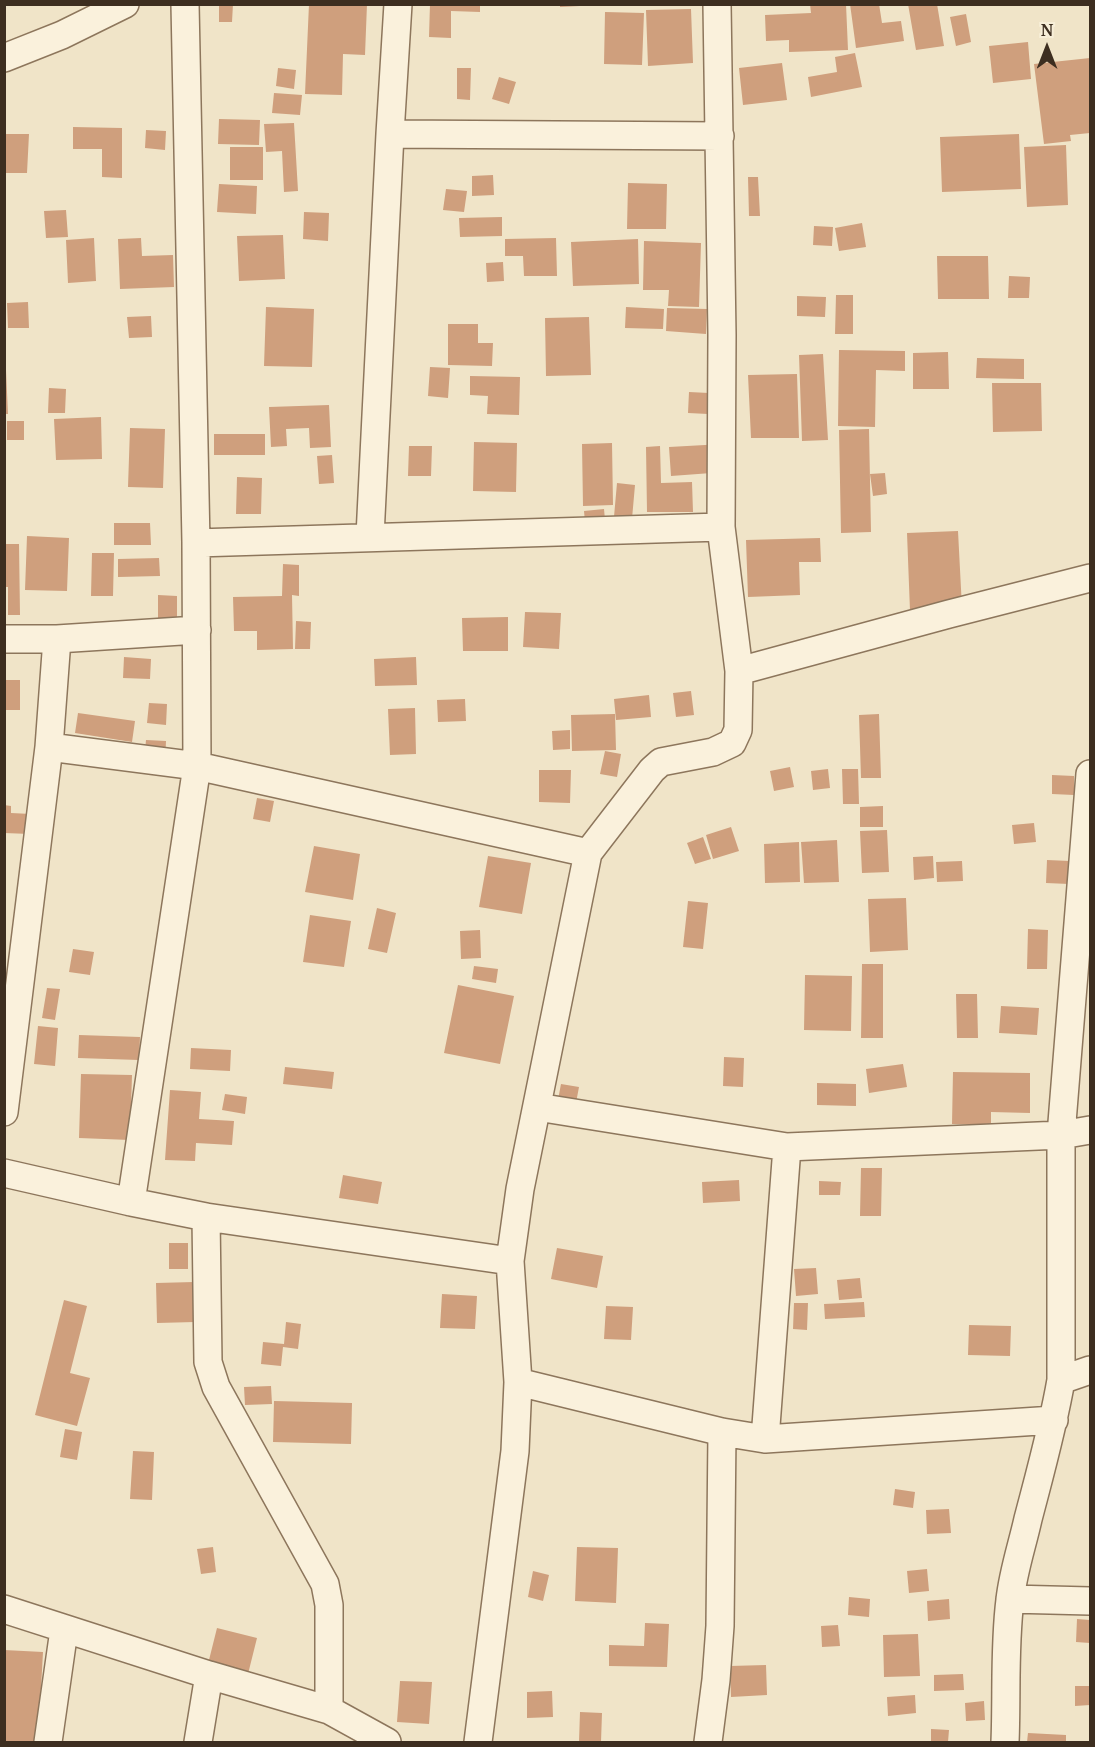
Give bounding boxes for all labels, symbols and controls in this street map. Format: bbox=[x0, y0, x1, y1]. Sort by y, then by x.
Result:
north arrow bbox=[1017, 18, 1077, 78]
text: N bbox=[1041, 19, 1053, 41]

